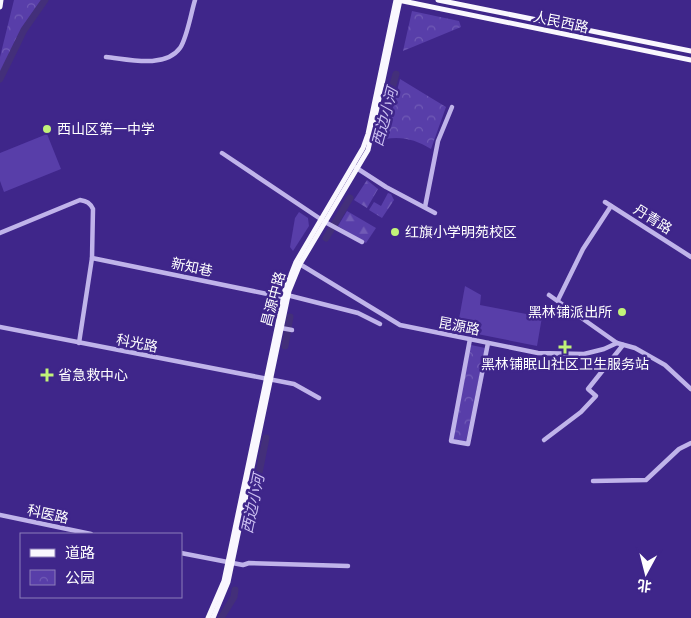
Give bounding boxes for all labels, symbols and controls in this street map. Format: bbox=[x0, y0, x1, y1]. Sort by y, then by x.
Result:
street label: 人民西路 bbox=[532, 8, 590, 36]
water label: 西边小河 bbox=[369, 83, 401, 148]
place label: 西山区第一中学 bbox=[57, 121, 155, 137]
marker: 西山区第一中学 bbox=[41, 123, 53, 135]
street label: 丹青路 bbox=[631, 201, 675, 237]
place label: 红旗小学明苑校区 bbox=[405, 224, 517, 240]
marker: 红旗小学明苑校区 bbox=[389, 226, 401, 238]
street label: 新知巷 bbox=[170, 255, 214, 279]
street label: 昌源中路 bbox=[258, 270, 288, 328]
place label: 黑林铺派出所 bbox=[528, 304, 612, 320]
marker: 黑林铺派出所 bbox=[616, 306, 628, 318]
street label: 昆源路 bbox=[437, 314, 481, 338]
street label: 科光路 bbox=[115, 331, 159, 355]
marker: 黑林铺眠山社区卫生服务站 bbox=[558, 340, 572, 354]
place label: 黑林铺眠山社区卫生服务站 bbox=[481, 356, 649, 372]
place label: 省急救中心 bbox=[58, 367, 128, 383]
marker: 省急救中心 bbox=[40, 368, 54, 382]
water label: 西边小河 bbox=[238, 470, 268, 535]
street label: 科医路 bbox=[26, 502, 70, 526]
legend bbox=[20, 533, 182, 598]
text: 道路 bbox=[65, 544, 95, 561]
north arrow bbox=[621, 548, 671, 598]
text: 公园 bbox=[65, 569, 95, 586]
text: 北 bbox=[636, 577, 652, 595]

